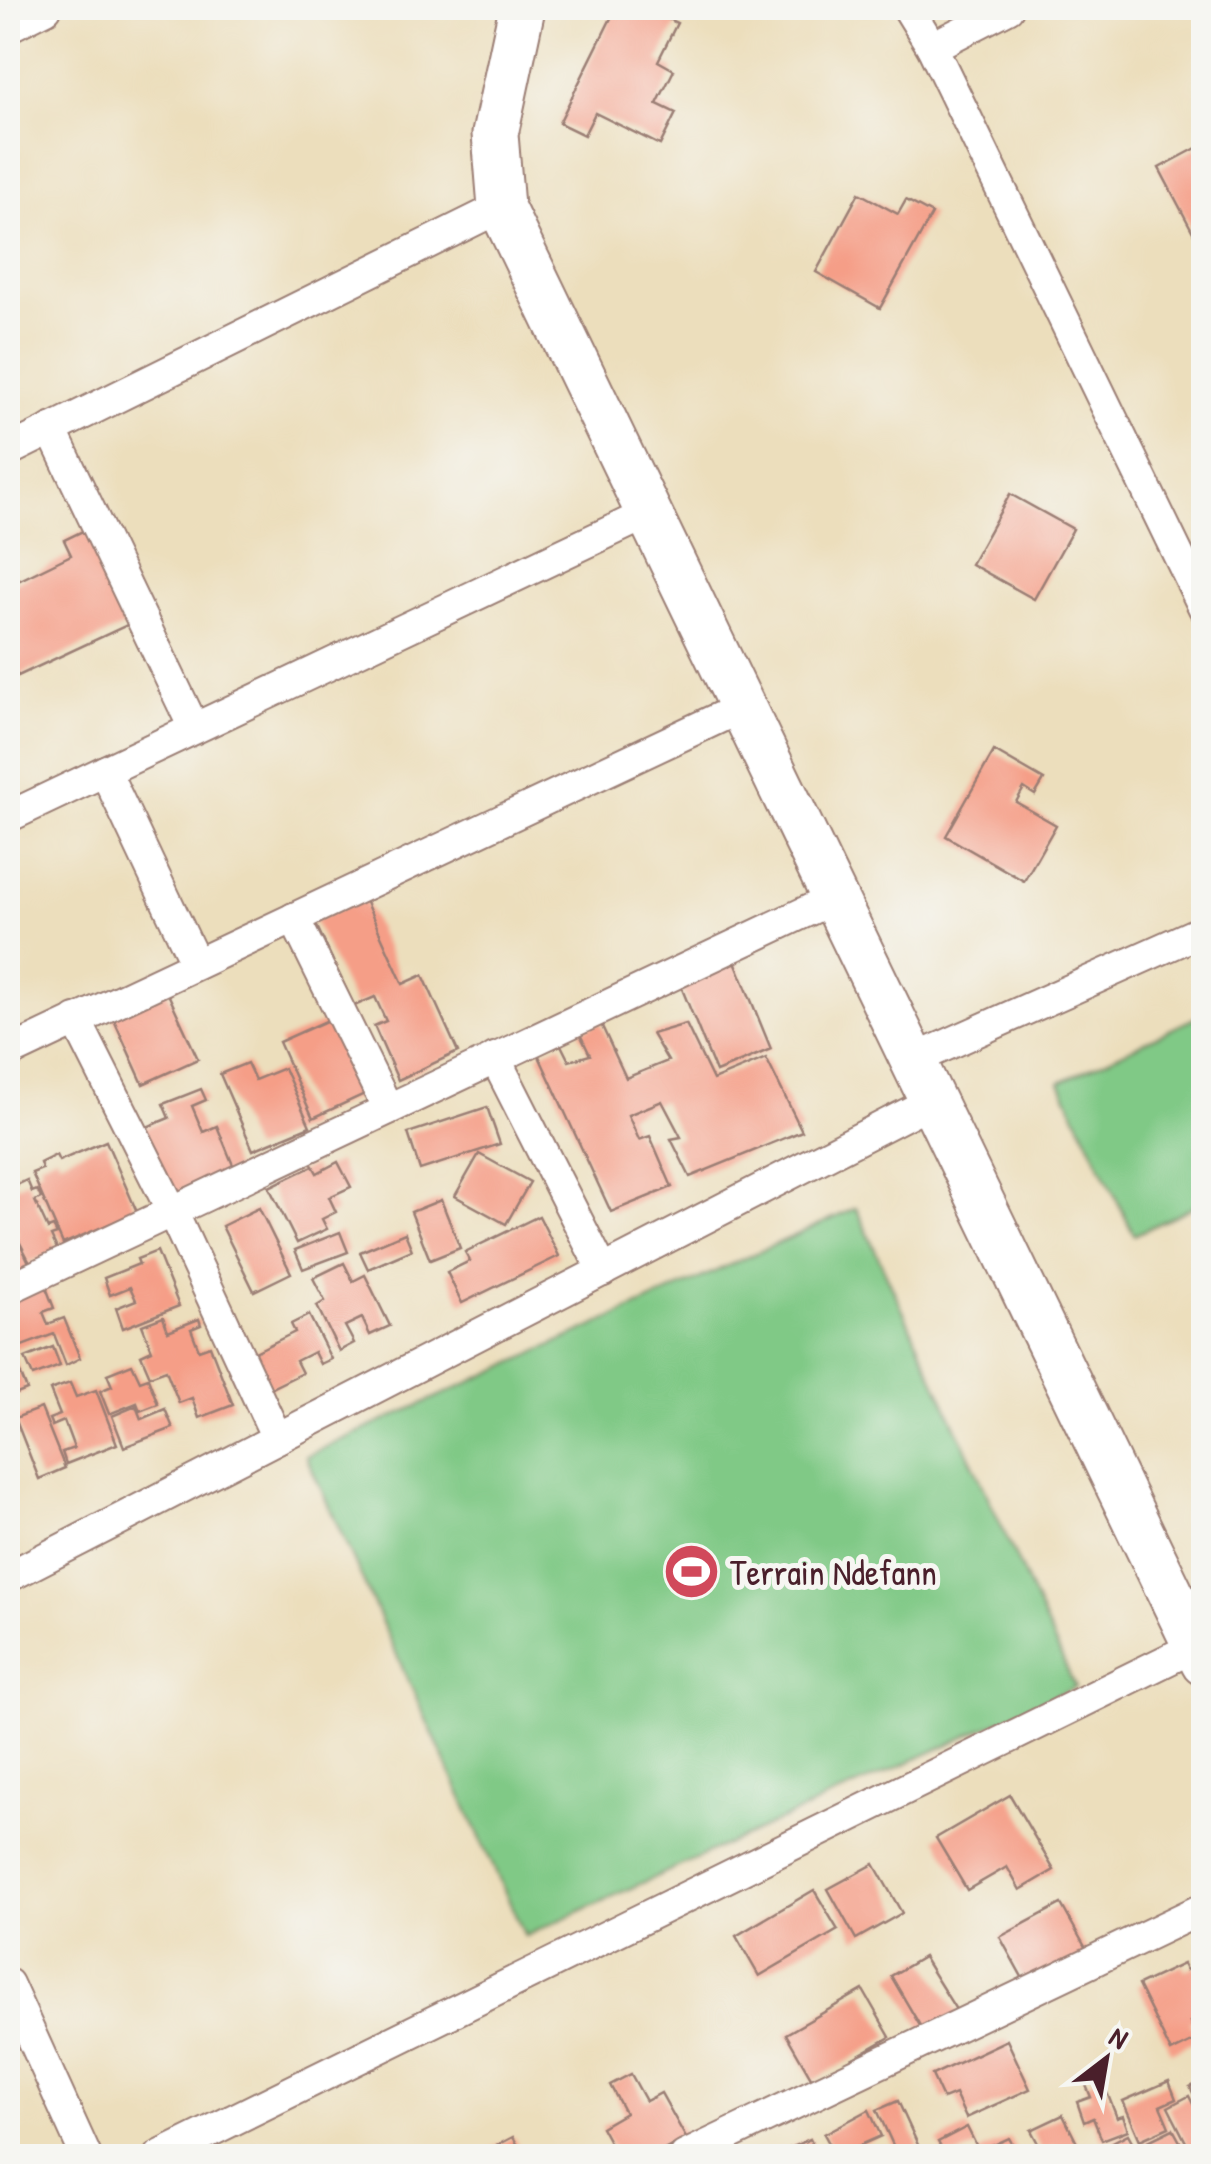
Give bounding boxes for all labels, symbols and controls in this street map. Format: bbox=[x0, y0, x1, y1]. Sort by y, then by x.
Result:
sports icon: Terrain Ndefann bbox=[661, 1542, 721, 1602]
place label: Terrain Ndefann bbox=[730, 1549, 937, 1596]
north arrow bbox=[1056, 2009, 1156, 2109]
text: N bbox=[1103, 2017, 1135, 2058]

